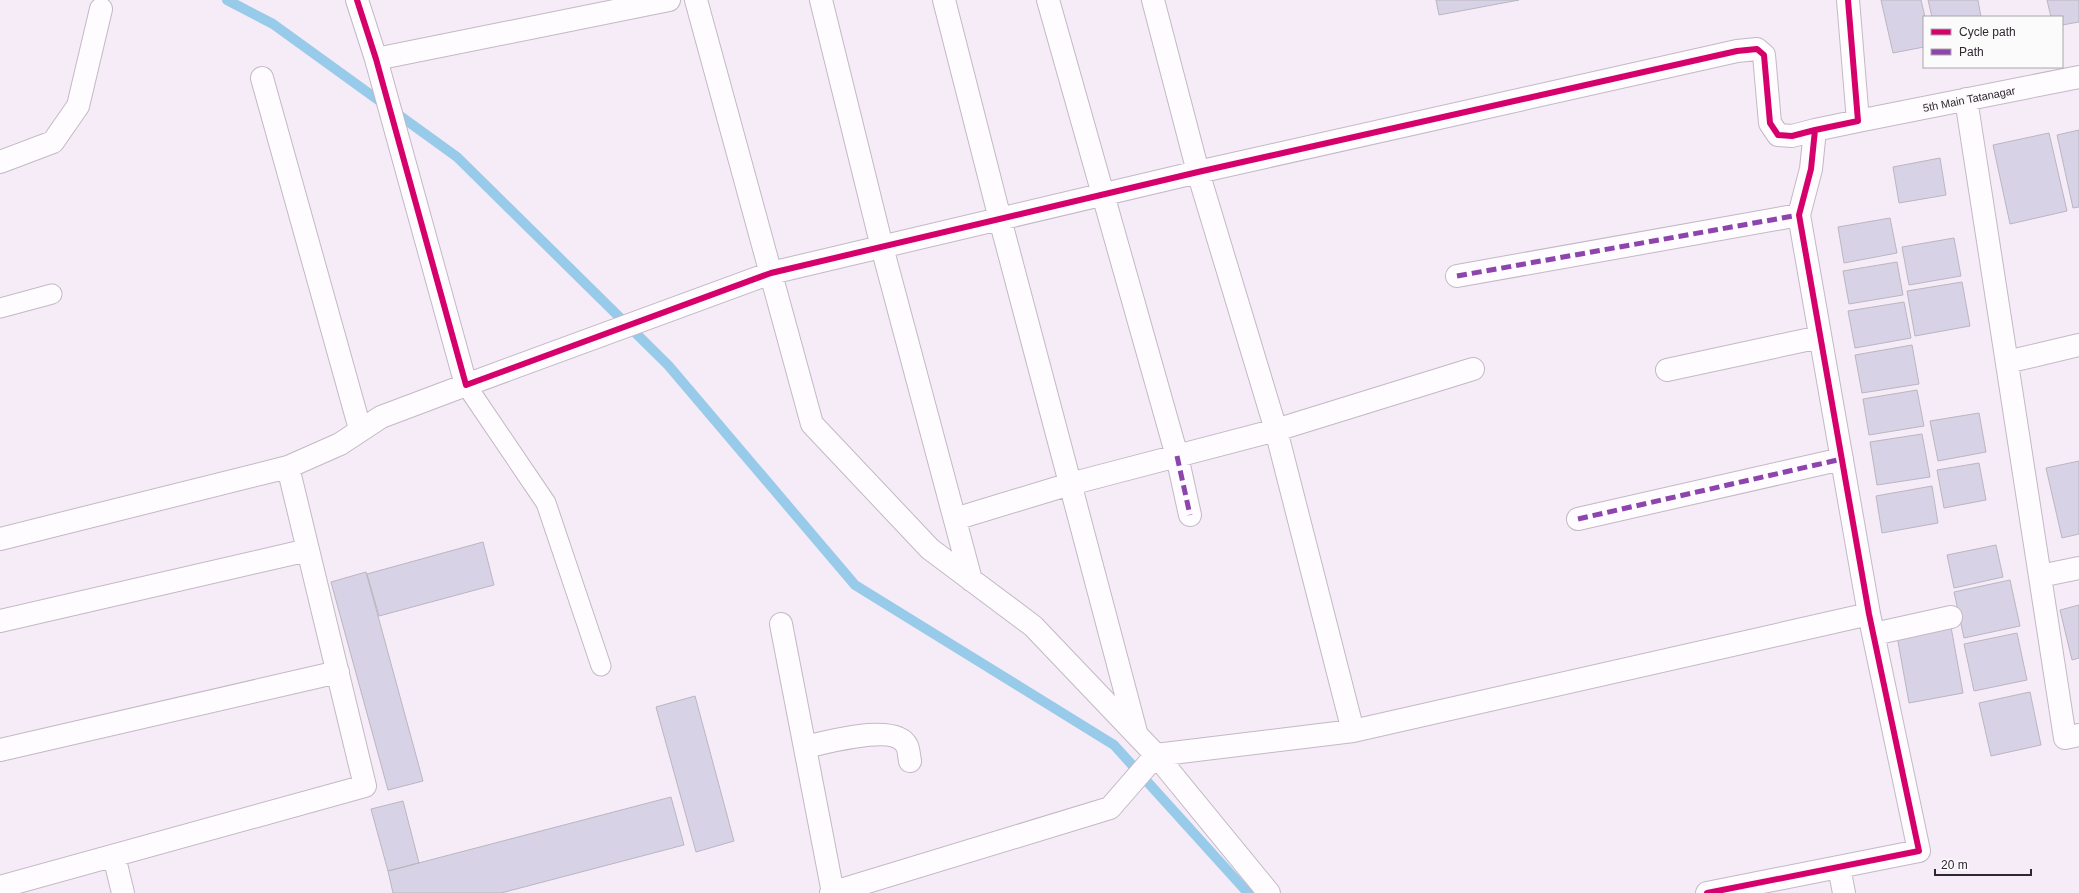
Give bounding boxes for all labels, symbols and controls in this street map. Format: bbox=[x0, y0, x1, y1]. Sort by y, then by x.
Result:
legend bbox=[1923, 16, 2063, 68]
text: Cycle path bbox=[1959, 25, 2016, 39]
text: Path bbox=[1959, 45, 1984, 59]
street label: 5th Main Tatanagar bbox=[1922, 84, 2017, 114]
scale bar bbox=[1935, 851, 2031, 877]
text: 20 m bbox=[1941, 858, 1968, 872]

